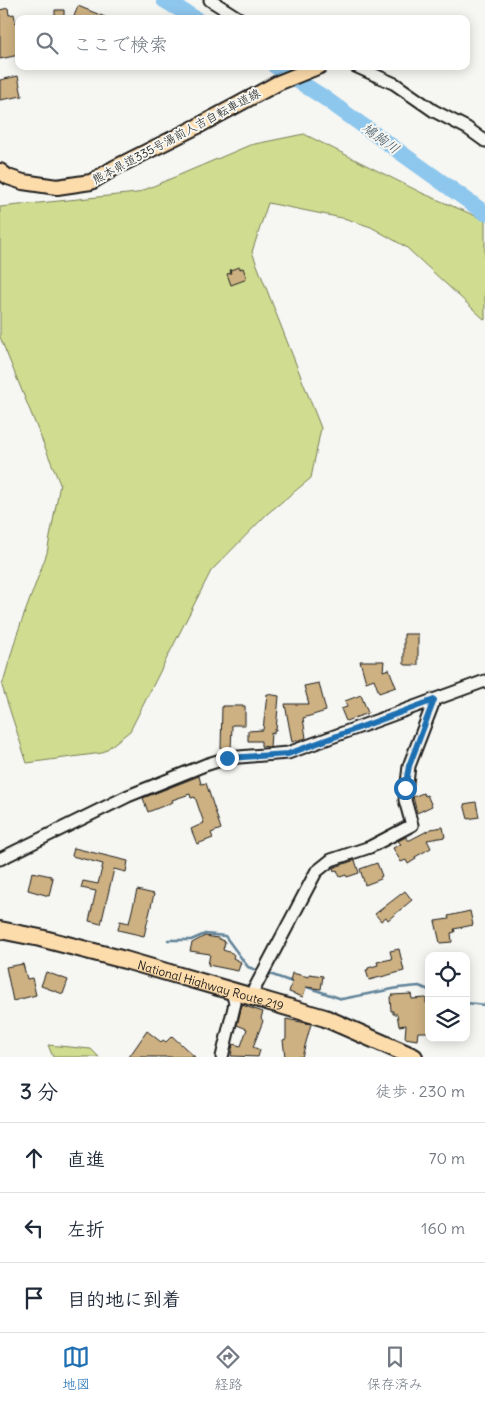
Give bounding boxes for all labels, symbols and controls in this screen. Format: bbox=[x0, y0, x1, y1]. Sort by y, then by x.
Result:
search box bbox=[15, 15, 470, 70]
icon: search bbox=[33, 29, 61, 57]
text: ここで検索 bbox=[73, 32, 168, 56]
street label: 熊本県道335号湯前人吉自転車道線 bbox=[89, 85, 263, 187]
water label: 鳩胸川 bbox=[359, 118, 403, 158]
route end bbox=[216, 747, 239, 770]
route start bbox=[394, 777, 417, 800]
map controls bbox=[425, 952, 470, 1042]
button: locate bbox=[425, 952, 470, 997]
street label: National Highway Route 219 bbox=[136, 957, 286, 1013]
button: layers bbox=[425, 997, 470, 1042]
text: 3 分 bbox=[20, 1078, 58, 1105]
text: 徒歩 · 230 m bbox=[376, 1081, 465, 1101]
icon: ahead bbox=[20, 1144, 48, 1172]
text: 直進 bbox=[67, 1147, 105, 1171]
text: 70 m bbox=[429, 1148, 465, 1168]
icon: left bbox=[20, 1214, 48, 1242]
text: 左折 bbox=[67, 1217, 105, 1241]
text: 160 m bbox=[421, 1218, 465, 1238]
icon: arrive bbox=[20, 1284, 48, 1312]
text: 目的地に到着 bbox=[67, 1287, 181, 1311]
tab: 地図 bbox=[62, 1343, 90, 1393]
tab: 経路 bbox=[214, 1343, 242, 1393]
tab: 保存済み bbox=[367, 1343, 423, 1393]

